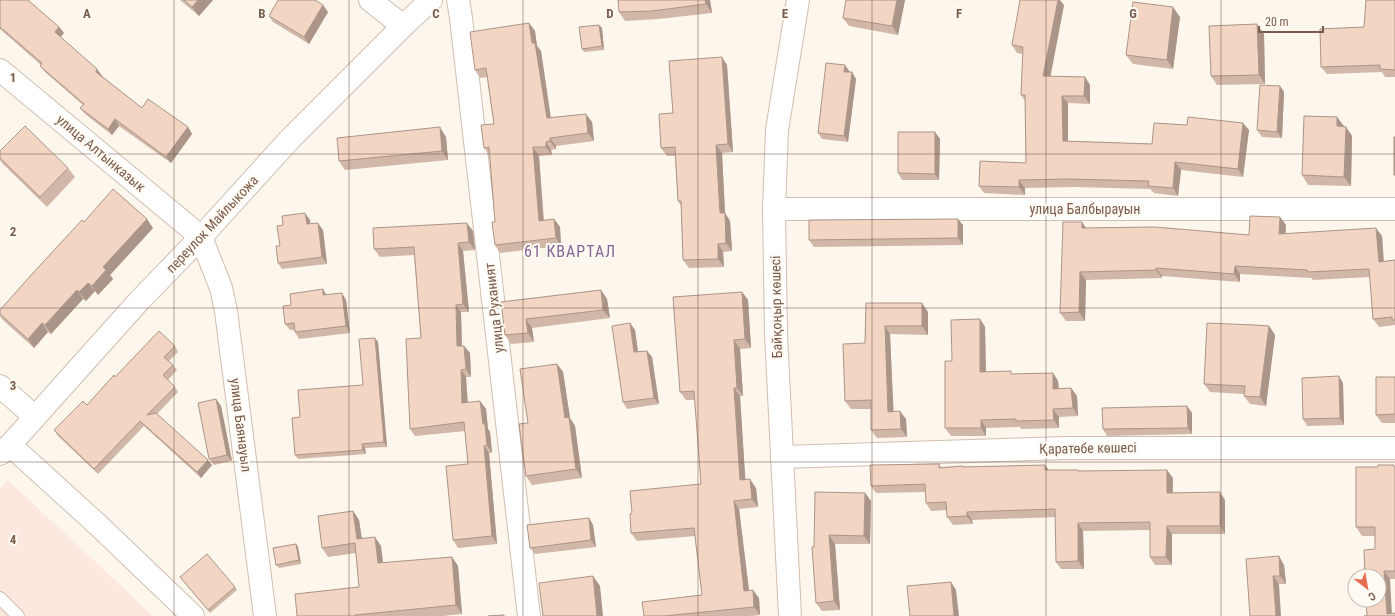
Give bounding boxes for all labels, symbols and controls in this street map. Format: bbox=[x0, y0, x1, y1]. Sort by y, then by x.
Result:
text: A bbox=[83, 6, 91, 21]
text: B bbox=[258, 6, 266, 21]
text: C bbox=[432, 6, 440, 21]
text: D bbox=[606, 6, 614, 21]
text: E bbox=[782, 6, 789, 21]
text: F bbox=[956, 6, 962, 21]
text: G bbox=[1129, 6, 1137, 21]
scale bar bbox=[1259, 8, 1323, 34]
text: 20 m bbox=[1265, 15, 1289, 29]
text: 1 bbox=[10, 70, 16, 85]
street label: улица Алтынказык bbox=[53, 111, 149, 195]
street label: переулок Майлыкожа bbox=[163, 172, 261, 276]
street label: улица Балбырауын bbox=[1030, 201, 1140, 217]
text: 2 bbox=[10, 224, 17, 239]
district label: 61 КВАРТАЛ bbox=[524, 242, 616, 261]
street label: Байқоңыр көшесі bbox=[767, 255, 785, 359]
street label: улица Руханият bbox=[481, 262, 507, 354]
street label: улица Баянауыл bbox=[227, 377, 255, 473]
text: 3 bbox=[10, 378, 16, 393]
street label: Қаратөбе көшесі bbox=[1039, 439, 1137, 457]
text: 4 bbox=[10, 532, 17, 547]
north arrow bbox=[1347, 568, 1387, 608]
text: С bbox=[1366, 589, 1378, 603]

